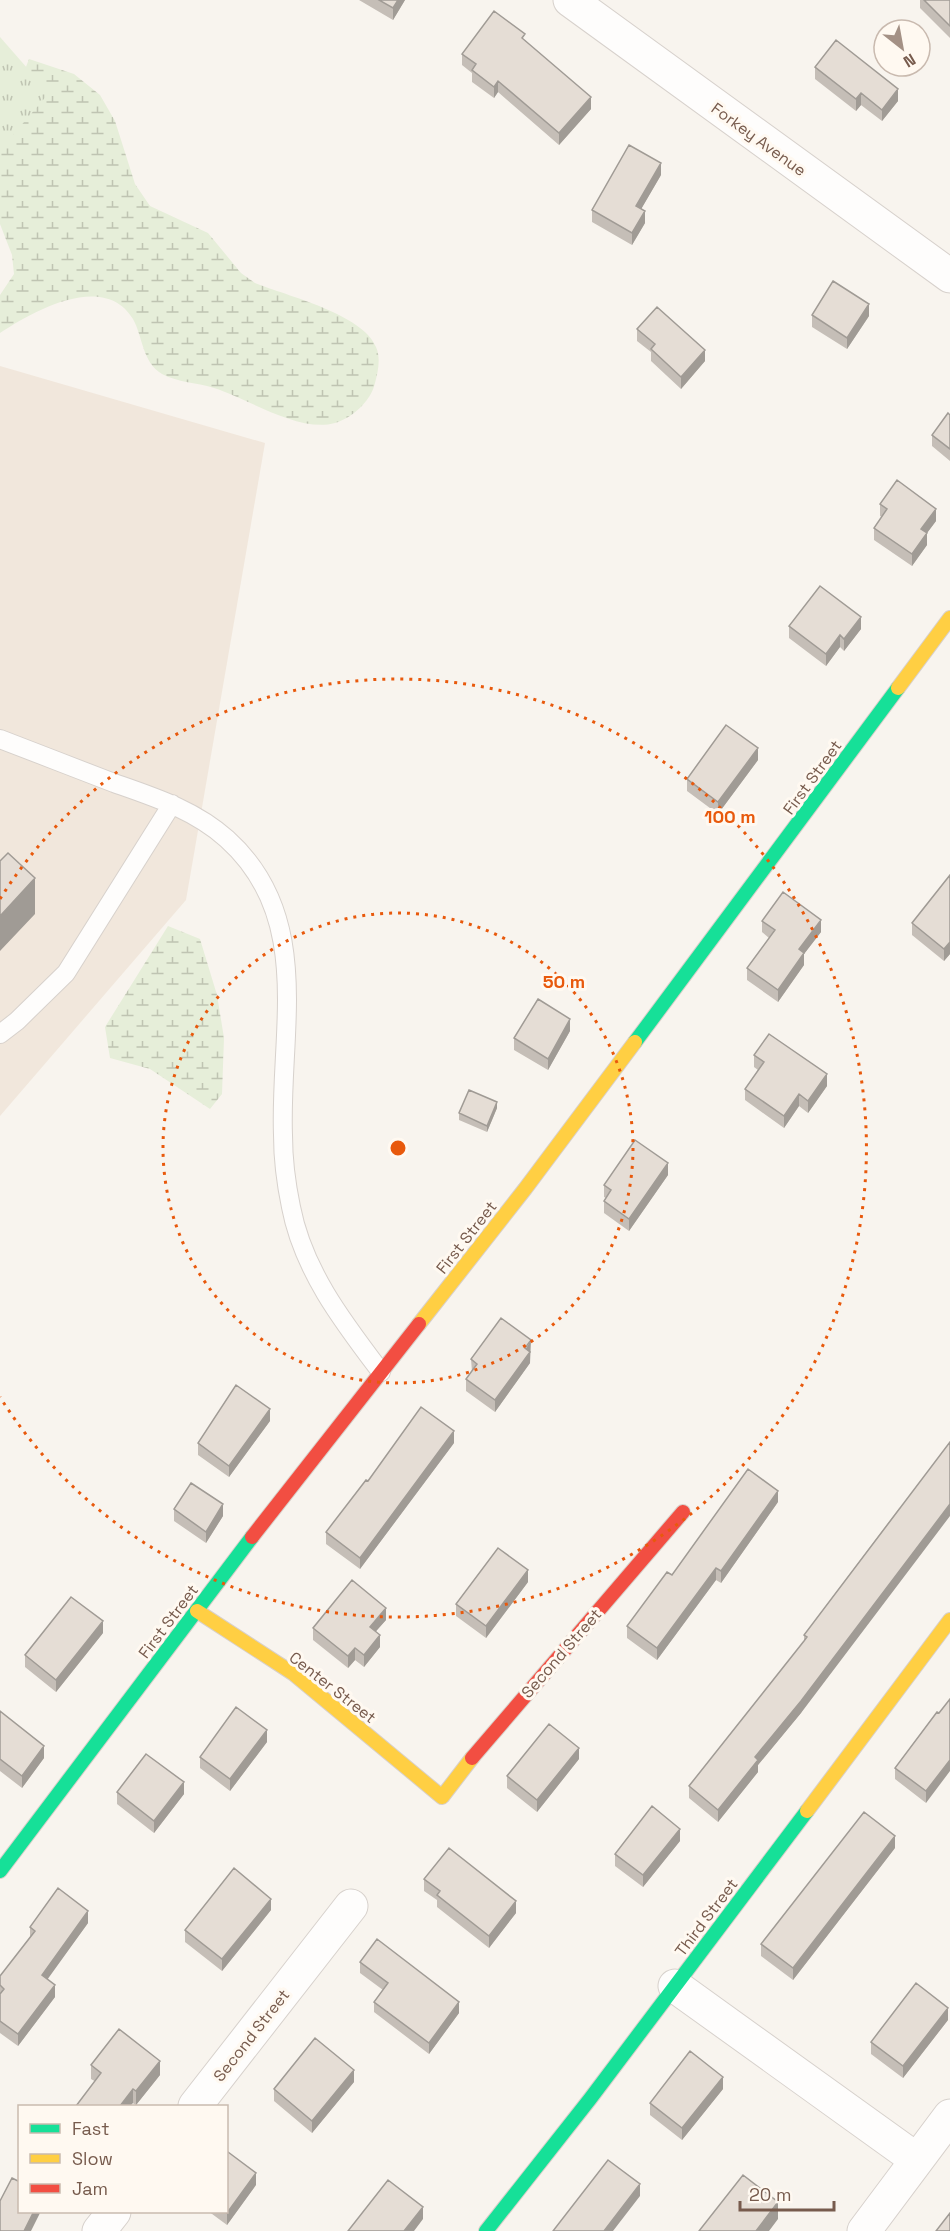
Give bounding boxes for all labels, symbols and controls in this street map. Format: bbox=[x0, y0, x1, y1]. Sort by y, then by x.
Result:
north arrow bbox=[872, 18, 932, 78]
text: N bbox=[899, 49, 919, 72]
street label: Forkey Avenue bbox=[707, 98, 810, 181]
street label: First Street bbox=[778, 736, 846, 819]
text: 100 m bbox=[704, 805, 756, 828]
text: 50 m bbox=[543, 970, 585, 993]
centre of rings bbox=[388, 1138, 408, 1158]
street label: First Street bbox=[431, 1197, 501, 1278]
street label: First Street bbox=[134, 1580, 203, 1662]
street label: Second Street bbox=[517, 1604, 606, 1702]
street label: Center Street bbox=[285, 1647, 380, 1728]
street label: Third Street bbox=[670, 1874, 743, 1960]
street label: Second Street bbox=[209, 1985, 294, 2086]
legend bbox=[18, 2105, 228, 2213]
text: Fast bbox=[72, 2117, 109, 2140]
text: Slow bbox=[72, 2147, 113, 2170]
scale bar bbox=[740, 2174, 834, 2212]
text: Jam bbox=[72, 2177, 108, 2200]
text: 20 m bbox=[749, 2183, 792, 2206]

